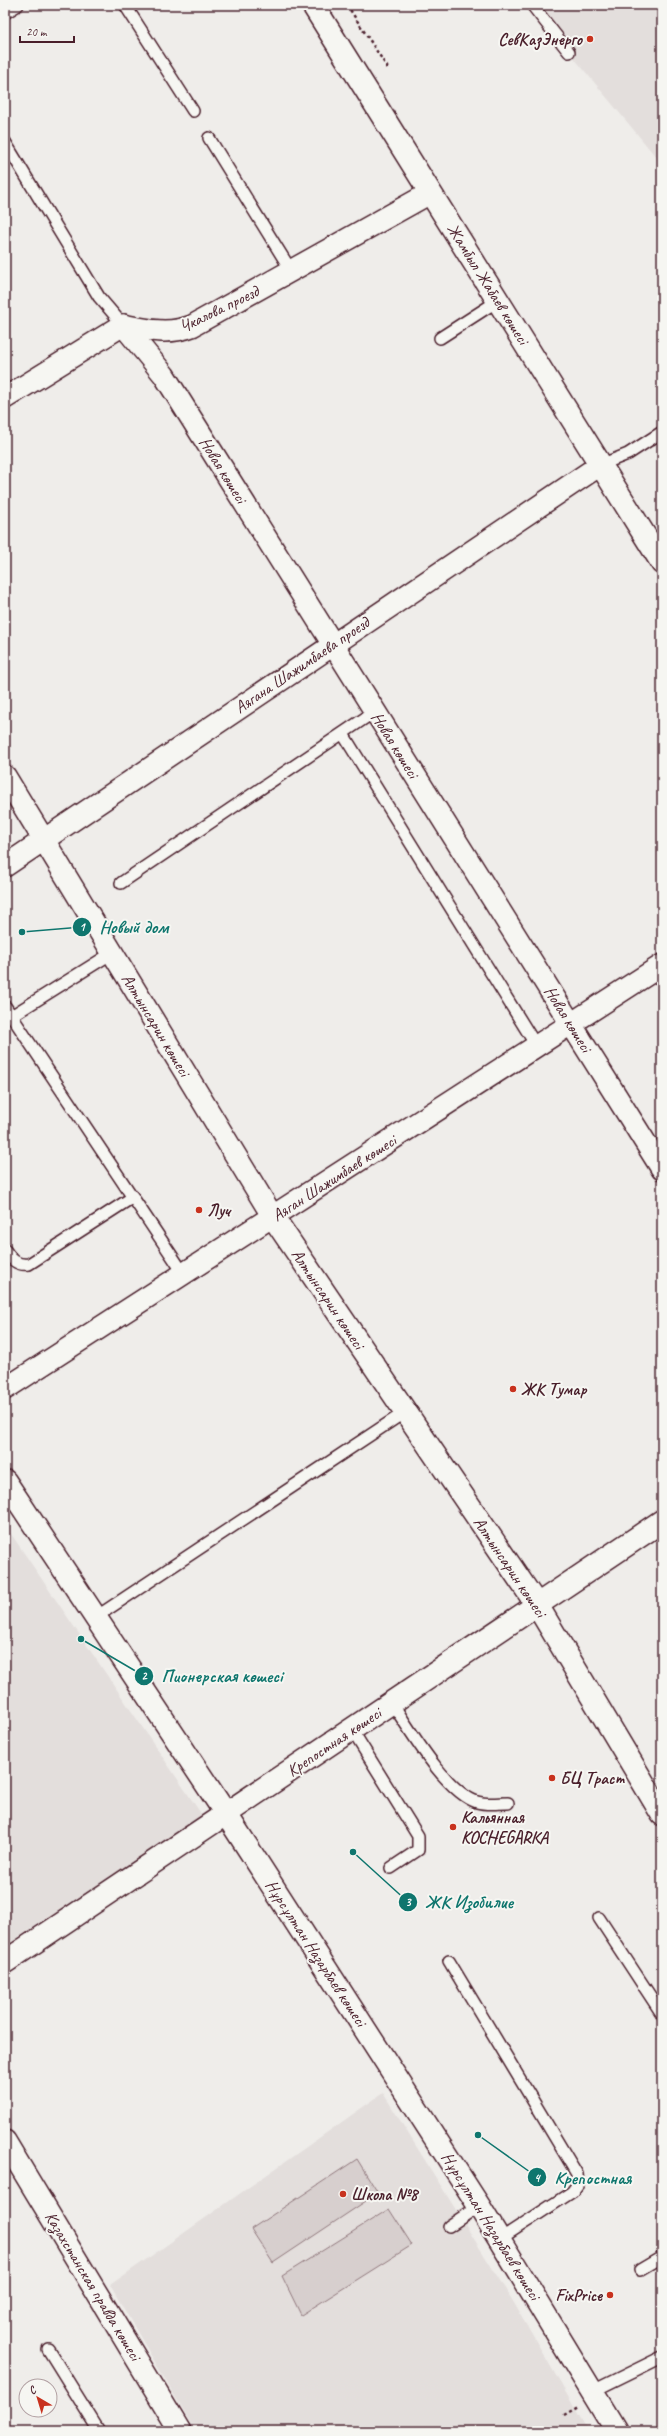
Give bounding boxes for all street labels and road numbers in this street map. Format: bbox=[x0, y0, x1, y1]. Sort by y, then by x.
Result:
street label: Жамбыл Жабаев көшесі bbox=[442, 220, 535, 350]
street label: Чкалова проезд bbox=[176, 280, 264, 337]
street label: Новая көшесі bbox=[194, 433, 253, 509]
street label: Аягана Шажимбаева проезд bbox=[231, 611, 375, 718]
street label: Новая көшесі bbox=[366, 708, 425, 784]
street label: Алтынсарин көшесі bbox=[117, 970, 196, 1082]
street label: Новая көшесі bbox=[539, 982, 598, 1058]
street label: Аяган Шажимбаев көшесі bbox=[268, 1129, 402, 1226]
street label: Алтынсарин көшесі bbox=[287, 1245, 370, 1355]
street label: Алтынсарин көшесі bbox=[469, 1513, 552, 1623]
street label: Крепостная көшесі bbox=[283, 1702, 387, 1781]
street label: Нұрсұлтан Назарбаев көшесі bbox=[260, 1876, 372, 2032]
street label: Нұрсұлтан Назарбаев көшесі bbox=[436, 2148, 546, 2306]
street label: Казахстанская правда көшесі bbox=[39, 2208, 147, 2366]

